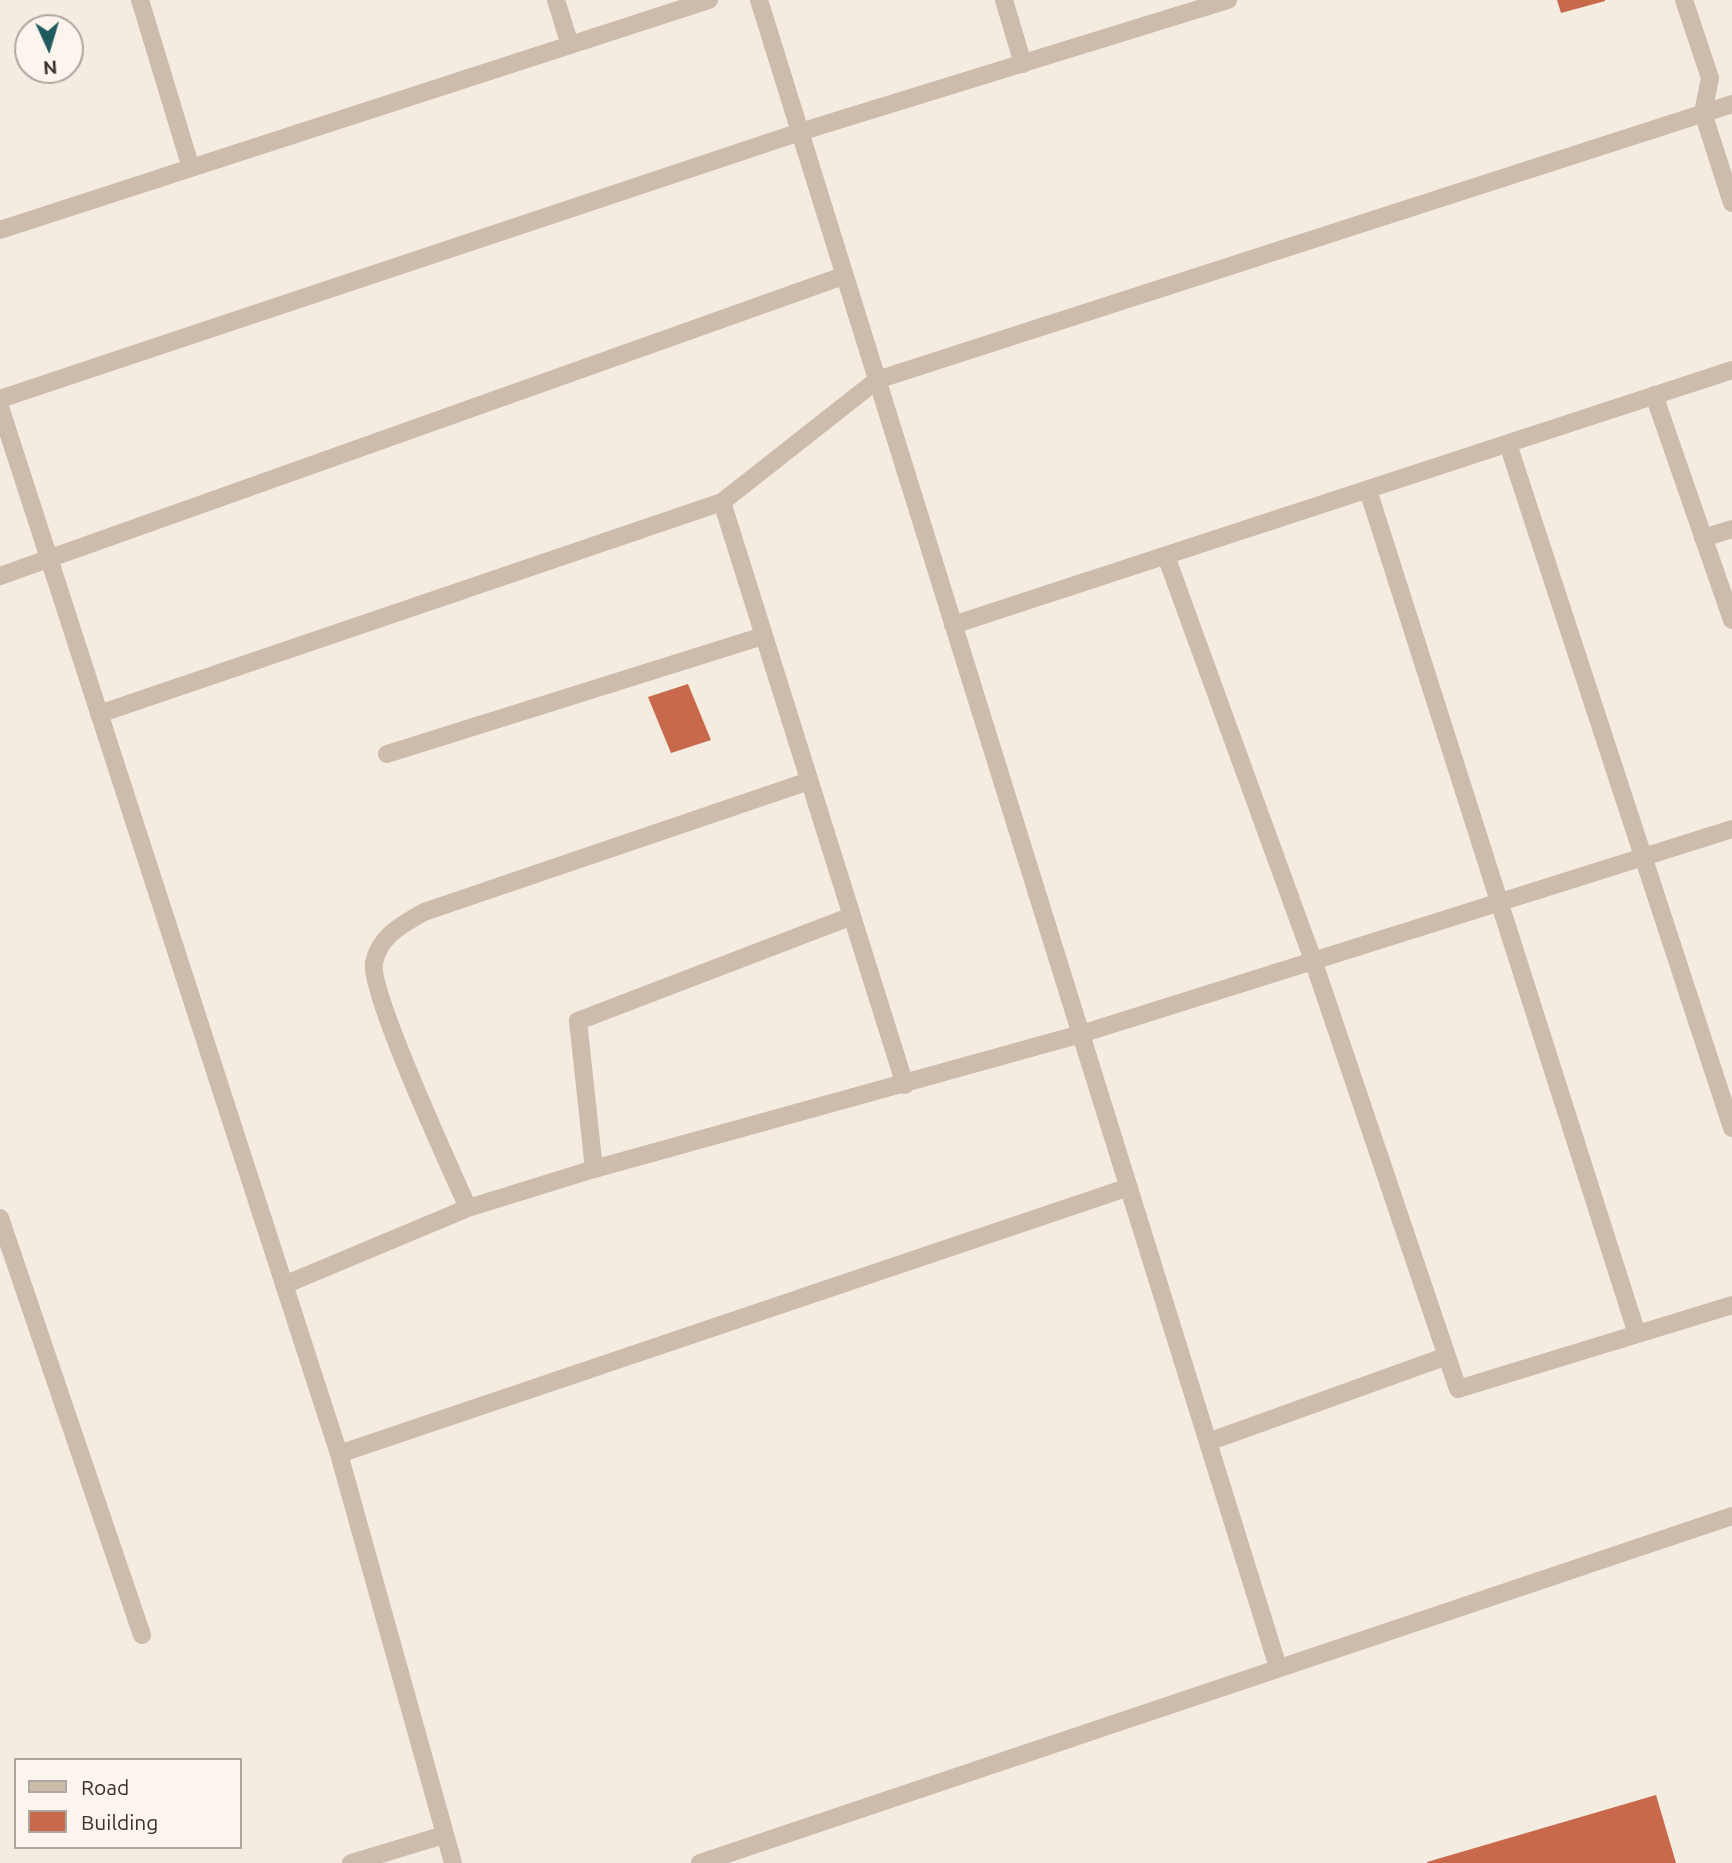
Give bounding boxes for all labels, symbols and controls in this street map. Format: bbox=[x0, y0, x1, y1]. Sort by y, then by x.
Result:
north arrow bbox=[14, 14, 84, 84]
text: N bbox=[42, 56, 58, 79]
legend bbox=[14, 1758, 242, 1849]
text: Road bbox=[81, 1775, 129, 1799]
text: Building bbox=[81, 1810, 158, 1834]

